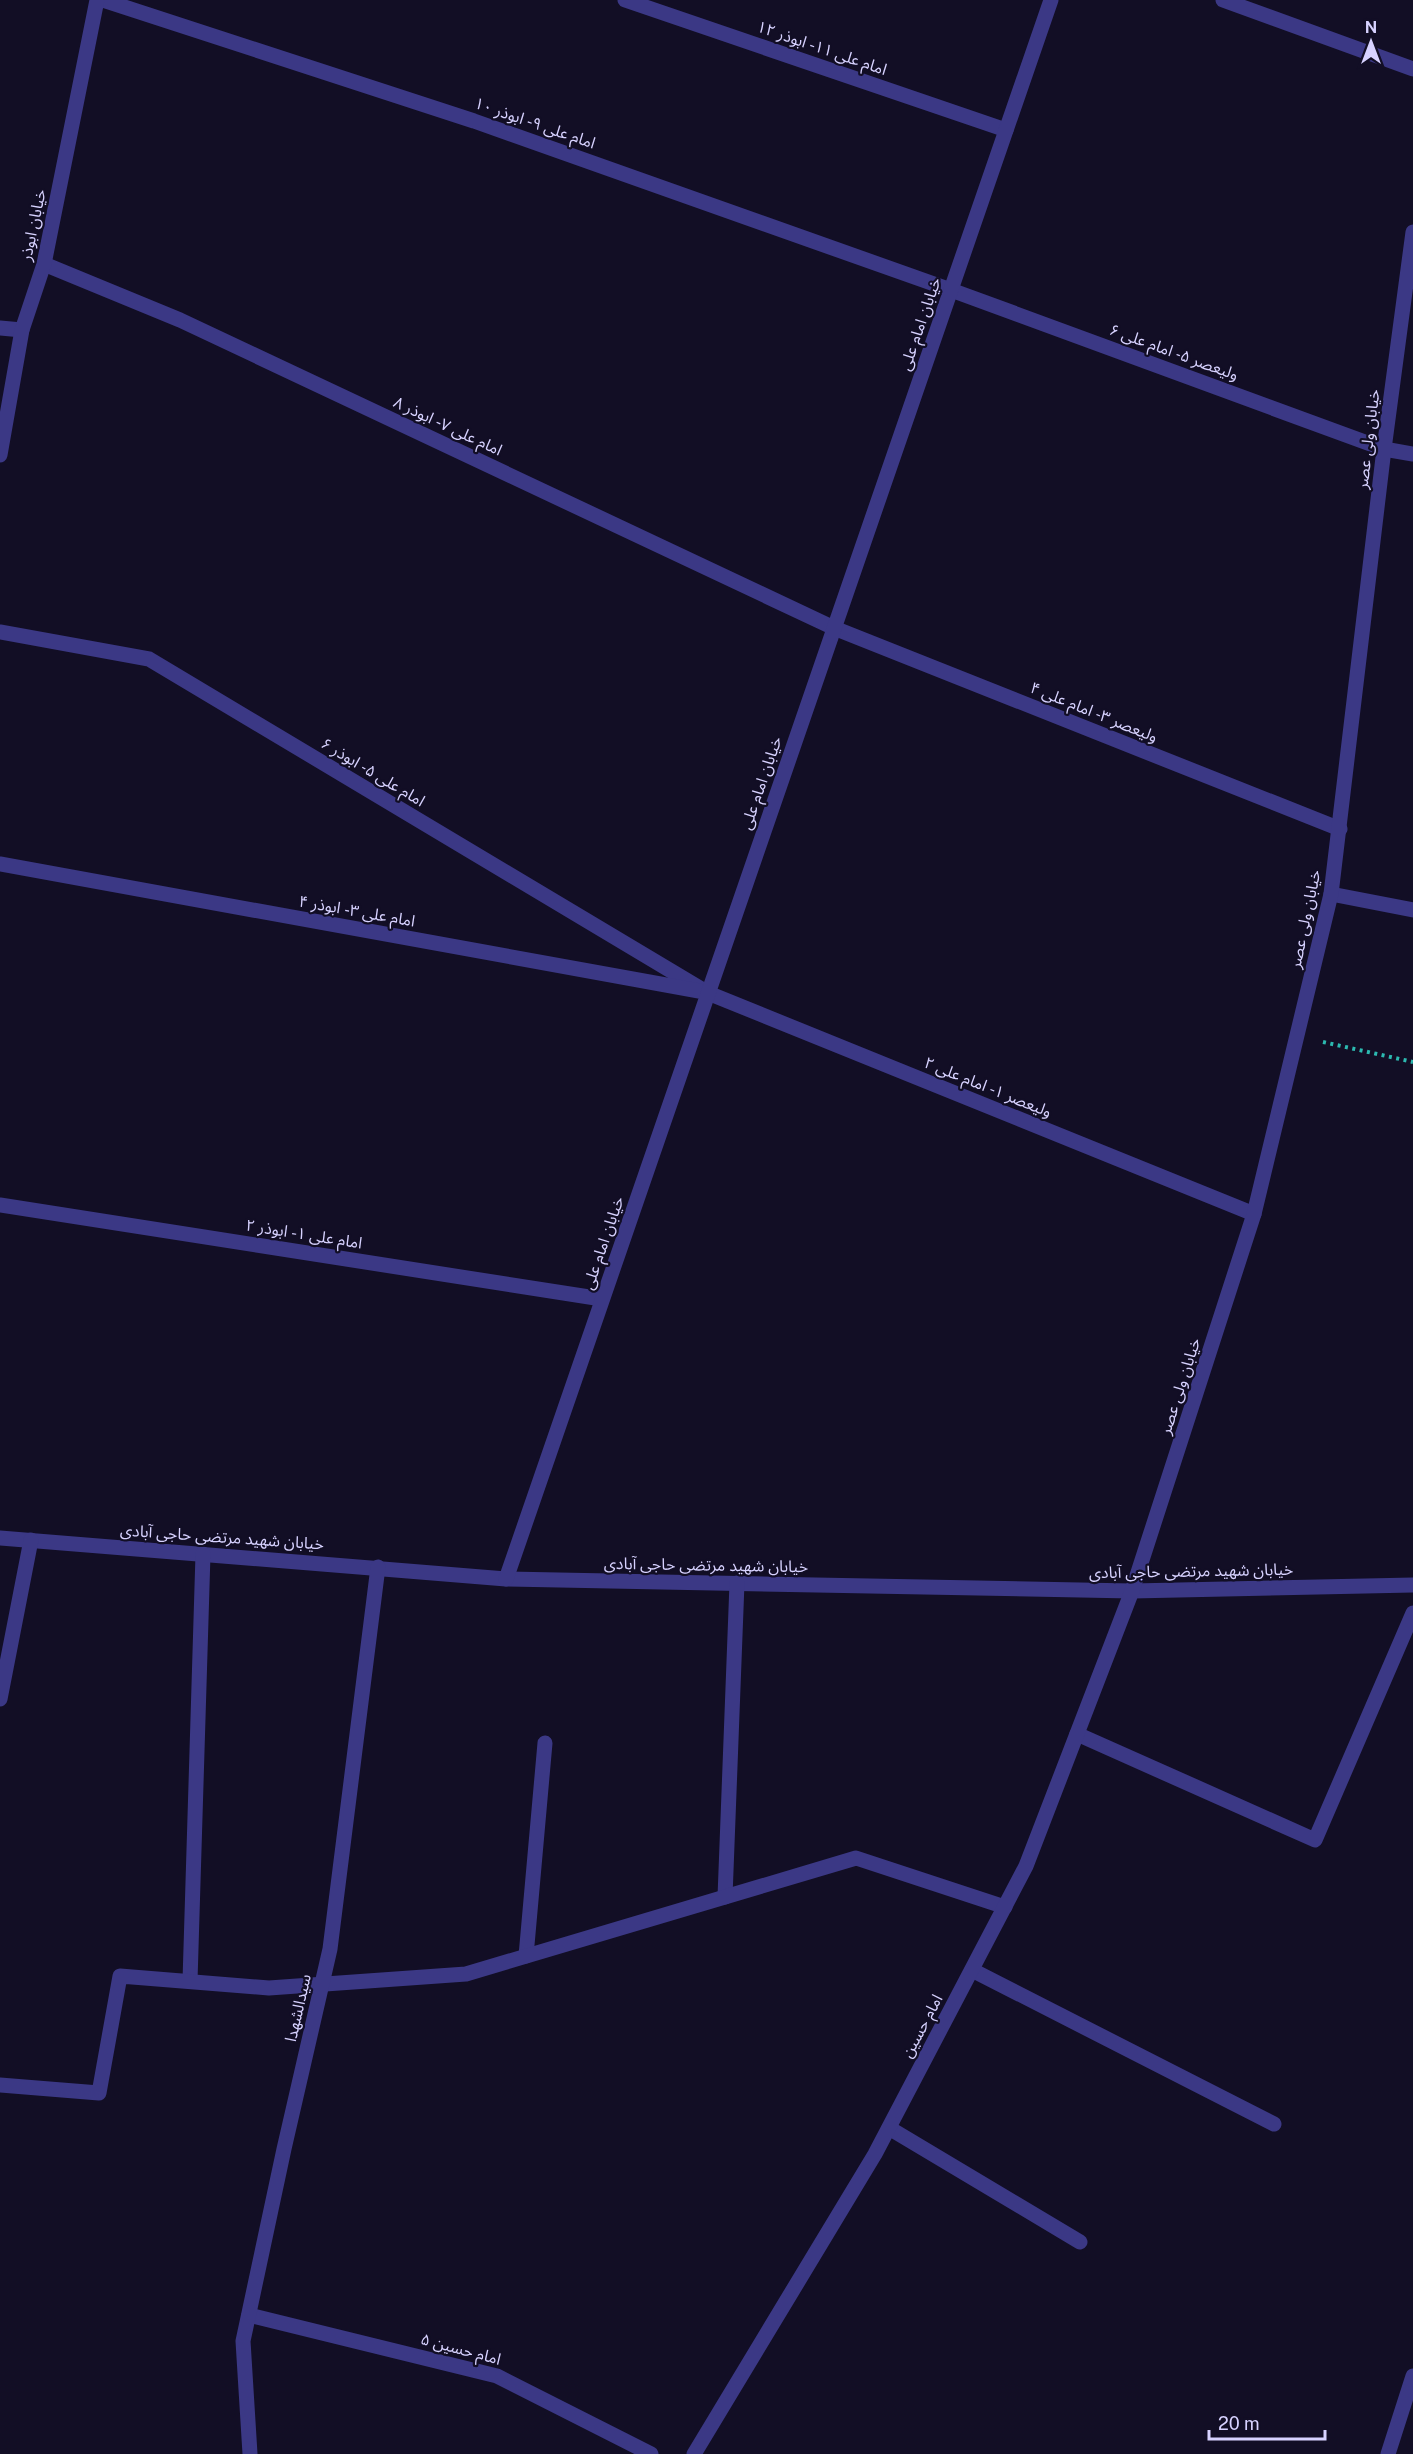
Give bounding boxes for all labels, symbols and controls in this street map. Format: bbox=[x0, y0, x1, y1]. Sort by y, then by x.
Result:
north arrow bbox=[1341, 12, 1401, 72]
street label: امام علی ۱۱ - ابوذر ۱۲ bbox=[754, 17, 889, 82]
text: N bbox=[1365, 18, 1377, 37]
street label: امام علی ۹ - ابوذر ۱۰ bbox=[471, 93, 598, 155]
street label: خیابان ابوذر bbox=[16, 187, 50, 264]
street label: خیابان امام علی bbox=[895, 275, 948, 374]
street label: ولیعصر ۵ - امام علی ۶ bbox=[1106, 320, 1241, 387]
street label: خیابان ولی عصر bbox=[1352, 388, 1384, 491]
street label: امام علی ۷ - ابوذر ۸ bbox=[389, 392, 505, 462]
street label: ولیعصر ۳ - امام علی ۴ bbox=[1026, 678, 1160, 749]
street label: امام علی ۵ - ابوذر ۶ bbox=[316, 734, 428, 813]
street label: خیابان امام علی bbox=[736, 734, 789, 833]
street label: خیابان ولی عصر bbox=[1285, 868, 1325, 971]
street label: امام علی ۳ - ابوذر ۴ bbox=[297, 891, 417, 934]
street label: ولیعصر ۱ - امام علی ۲ bbox=[920, 1053, 1054, 1124]
street label: خیابان امام علی bbox=[578, 1194, 631, 1293]
street label: امام علی ۱ - ابوذر ۲ bbox=[244, 1215, 364, 1256]
street label: خیابان ولی عصر bbox=[1155, 1335, 1205, 1438]
street label: خیابان شهید مرتضی حاجی آبادی bbox=[119, 1520, 325, 1554]
street label: خیابان شهید مرتضی حاجی آبادی bbox=[604, 1554, 808, 1576]
street label: خیابان شهید مرتضی حاجی آبادی bbox=[1089, 1560, 1293, 1582]
street label: سیدالشهدا bbox=[281, 1972, 315, 2044]
street label: امام حسین bbox=[897, 1991, 949, 2062]
street label: امام حسین ۵ bbox=[418, 2329, 503, 2372]
scale bar bbox=[1209, 2403, 1324, 2441]
text: 20 m bbox=[1218, 2413, 1260, 2434]

